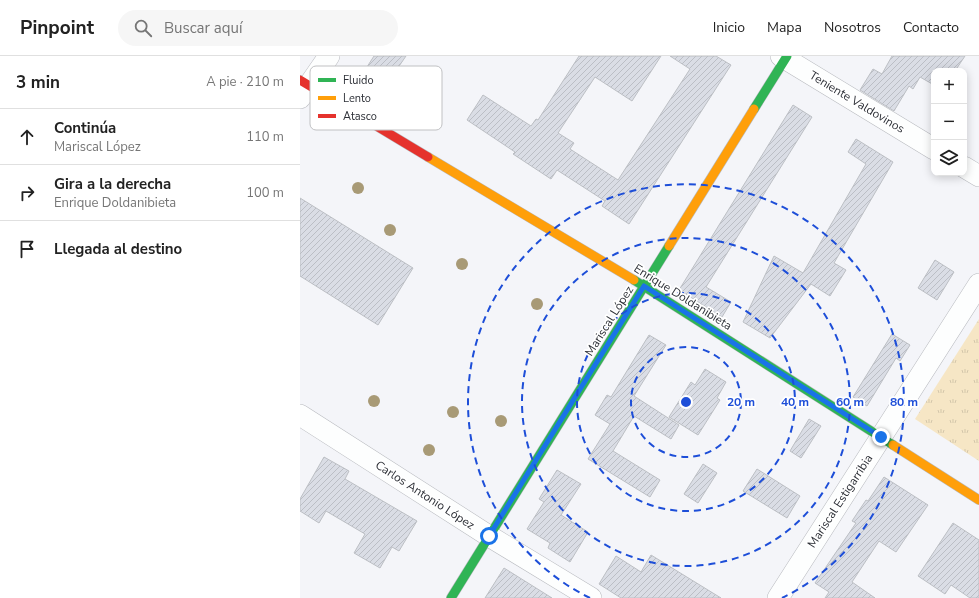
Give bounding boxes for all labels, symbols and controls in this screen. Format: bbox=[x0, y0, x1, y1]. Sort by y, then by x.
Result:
search box bbox=[118, 10, 398, 46]
text: Pinpoint bbox=[20, 15, 94, 41]
icon: search bbox=[132, 17, 154, 39]
text: Buscar aquí bbox=[164, 18, 242, 38]
text: Inicio bbox=[713, 18, 745, 37]
text: Mapa bbox=[767, 18, 802, 37]
text: Nosotros bbox=[824, 18, 881, 37]
text: Contacto bbox=[903, 18, 959, 37]
legend bbox=[310, 66, 442, 130]
street label: Teniente Valdovinos bbox=[806, 67, 908, 137]
map controls bbox=[931, 68, 967, 176]
button: + bbox=[931, 68, 967, 104]
text: 3 min bbox=[16, 71, 60, 94]
text: A pie · 210 m bbox=[206, 73, 284, 91]
text: Fluido bbox=[343, 73, 374, 88]
text: Lento bbox=[343, 91, 371, 106]
button: − bbox=[931, 104, 967, 140]
text: Atasco bbox=[343, 109, 377, 124]
text: Continúa bbox=[54, 118, 116, 138]
icon: ahead bbox=[16, 126, 38, 148]
text: 110 m bbox=[246, 128, 284, 146]
text: Mariscal López bbox=[54, 138, 141, 156]
button: layers bbox=[931, 140, 967, 176]
text: Gira a la derecha bbox=[54, 174, 171, 194]
icon: right bbox=[16, 182, 38, 204]
text: 100 m bbox=[246, 184, 284, 202]
text: Enrique Doldanibieta bbox=[54, 194, 176, 212]
icon: arrive bbox=[16, 238, 38, 260]
text: Llegada al destino bbox=[54, 239, 182, 259]
street label: Enrique Doldanibieta bbox=[631, 260, 735, 334]
street label: Mariscal López bbox=[581, 282, 637, 359]
text: 20 m bbox=[727, 394, 755, 410]
text: 40 m bbox=[781, 394, 809, 410]
text: 60 m bbox=[836, 394, 864, 410]
text: 80 m bbox=[890, 394, 918, 410]
centre of rings bbox=[679, 395, 693, 409]
route end bbox=[872, 428, 890, 446]
street label: Mariscal Estigarribia bbox=[804, 451, 876, 551]
street label: Carlos Antonio López bbox=[372, 457, 478, 533]
route start bbox=[480, 527, 498, 545]

